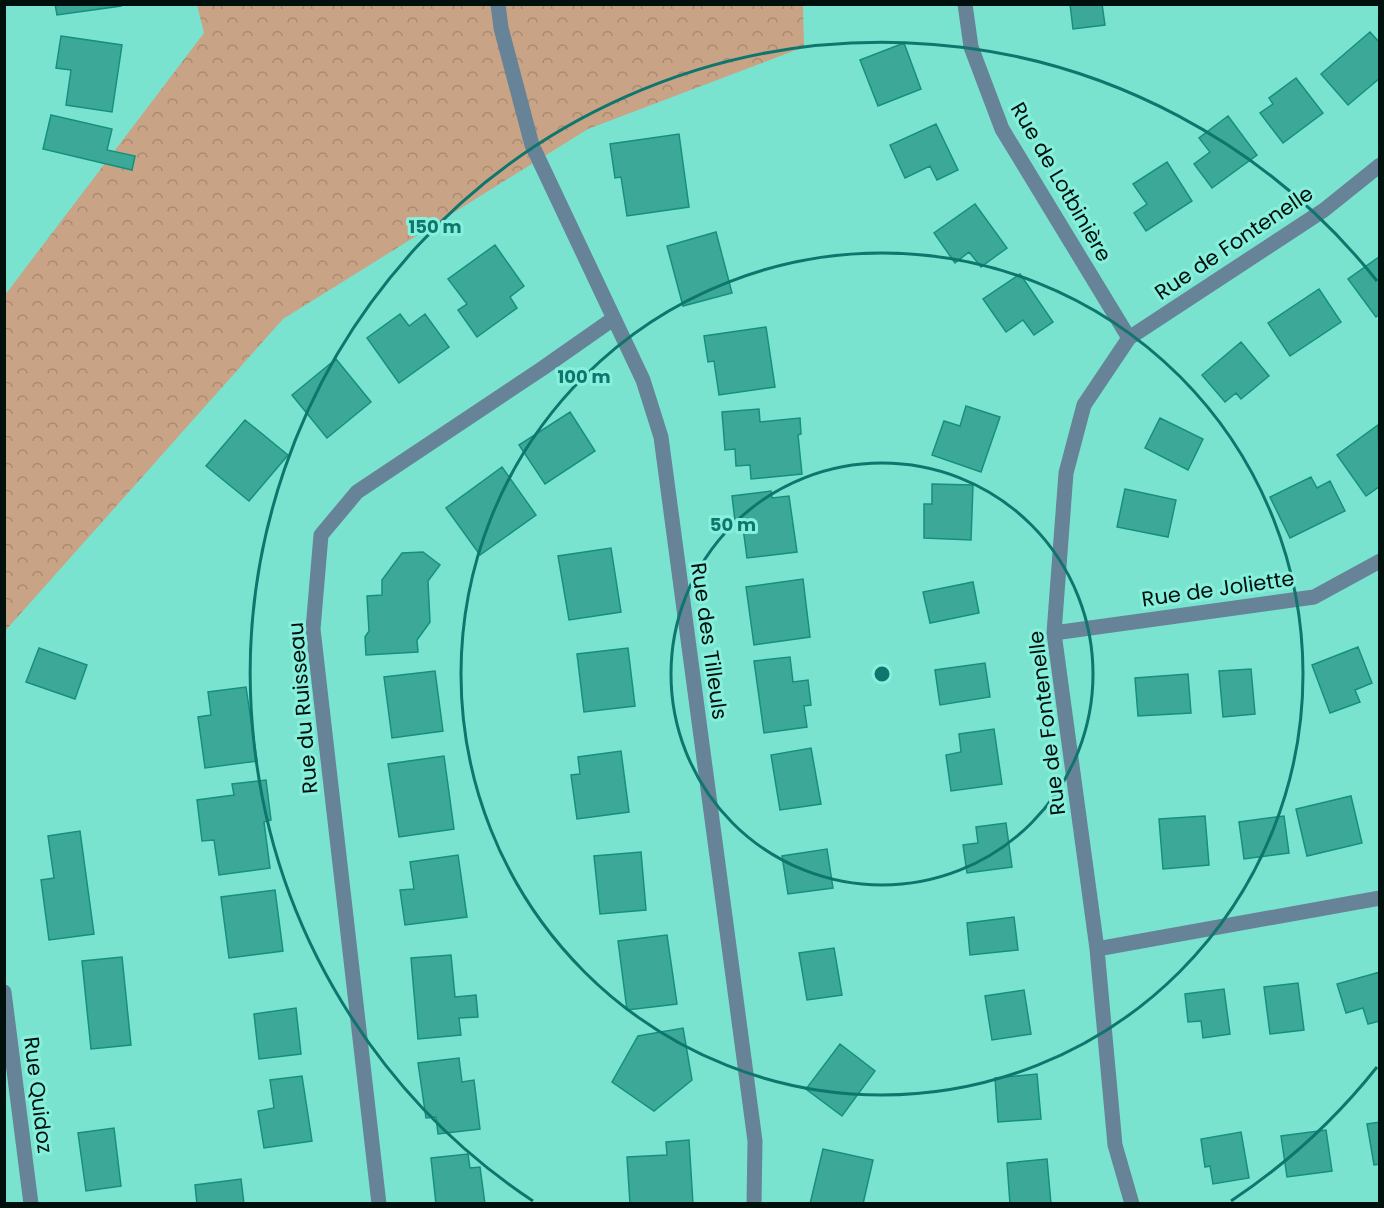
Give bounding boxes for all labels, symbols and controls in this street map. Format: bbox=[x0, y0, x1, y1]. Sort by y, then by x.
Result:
street label: Rue de Lotbinière bbox=[1004, 97, 1119, 267]
street label: Rue de Fontenelle bbox=[1149, 179, 1319, 307]
text: 150 m bbox=[408, 214, 462, 239]
text: 100 m bbox=[557, 364, 611, 389]
text: 50 m bbox=[710, 512, 756, 537]
street label: Rue des Tilleuls bbox=[684, 561, 735, 721]
street label: Rue de Joliette bbox=[1140, 563, 1296, 614]
street label: Rue du Ruisseau bbox=[281, 621, 324, 795]
street label: Rue de Fontenelle bbox=[1021, 629, 1072, 817]
centre of rings bbox=[872, 664, 892, 684]
street label: Rue Quidoz bbox=[17, 1035, 60, 1155]

